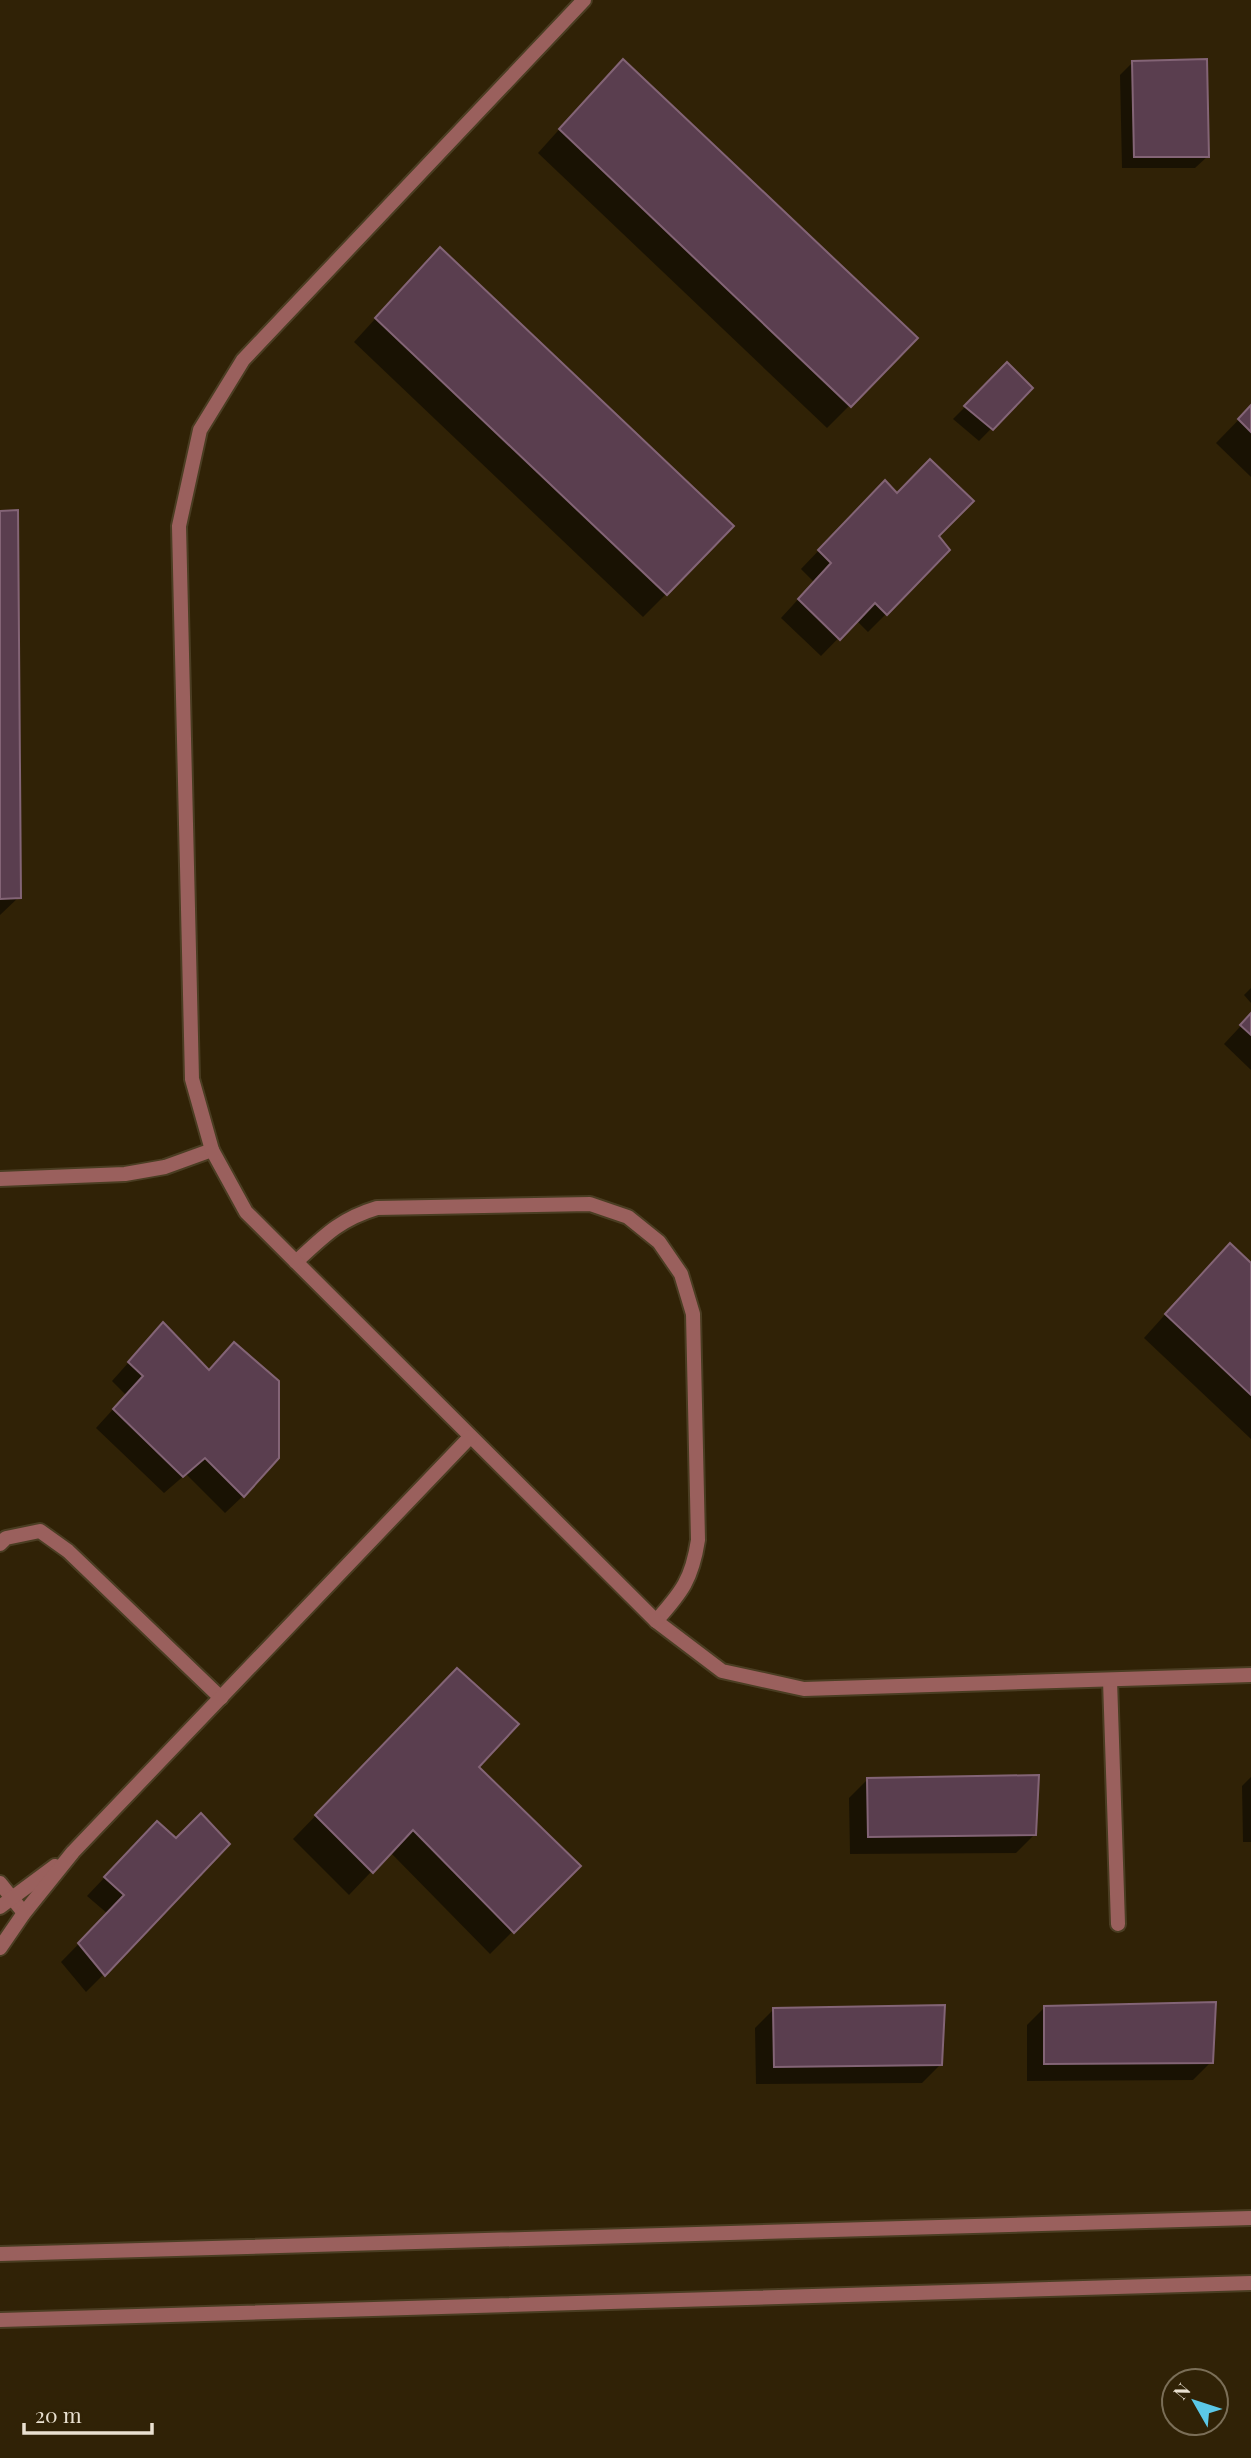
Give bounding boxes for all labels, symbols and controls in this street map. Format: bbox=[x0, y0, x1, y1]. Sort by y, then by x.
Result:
north arrow bbox=[1160, 2367, 1230, 2437]
text: N bbox=[1167, 2377, 1196, 2404]
scale bar bbox=[24, 2392, 152, 2436]
text: 20 m bbox=[35, 2400, 82, 2428]

